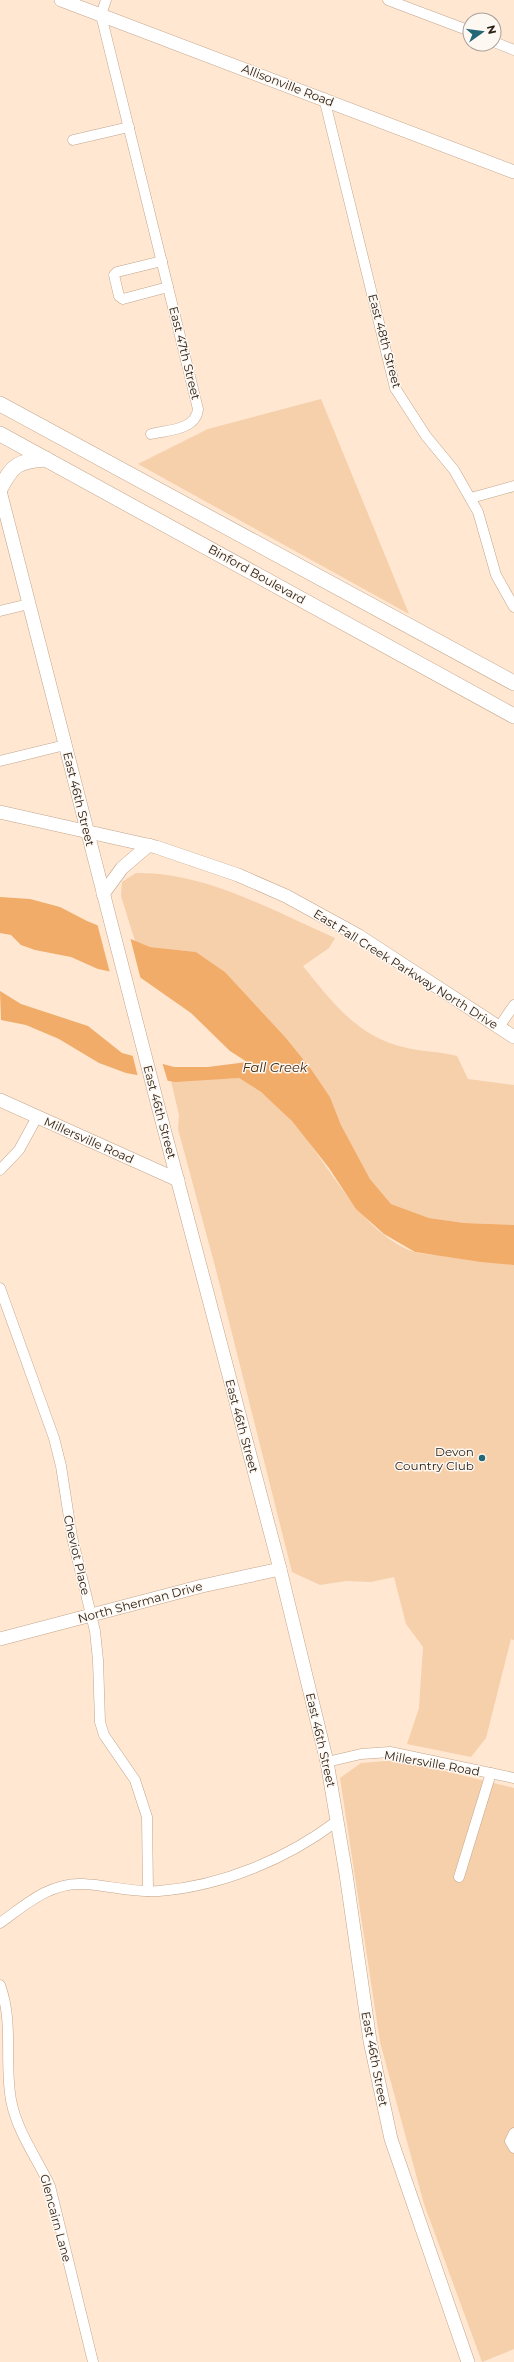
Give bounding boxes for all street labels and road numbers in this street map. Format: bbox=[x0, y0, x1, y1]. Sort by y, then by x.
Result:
street label: Allisonville Road bbox=[240, 61, 336, 109]
street label: East 48th Street bbox=[365, 292, 405, 390]
street label: East 47th Street bbox=[166, 305, 204, 401]
street label: Binford Boulevard bbox=[206, 541, 308, 607]
street label: East 46th Street bbox=[60, 750, 98, 848]
street label: East Fall Creek Parkway North Drive bbox=[311, 906, 501, 1032]
street label: East 46th Street bbox=[140, 1063, 180, 1161]
street label: Millersville Road bbox=[42, 1113, 136, 1167]
street label: East 46th Street bbox=[222, 1377, 262, 1475]
street label: Cheviot Place bbox=[60, 1513, 94, 1597]
street label: North Sherman Drive bbox=[76, 1578, 204, 1626]
street label: East 46th Street bbox=[303, 1691, 339, 1789]
street label: Millersville Road bbox=[383, 1747, 481, 1779]
street label: East 46th Street bbox=[358, 2010, 392, 2108]
street label: Glencairn Lane bbox=[37, 2172, 75, 2264]

